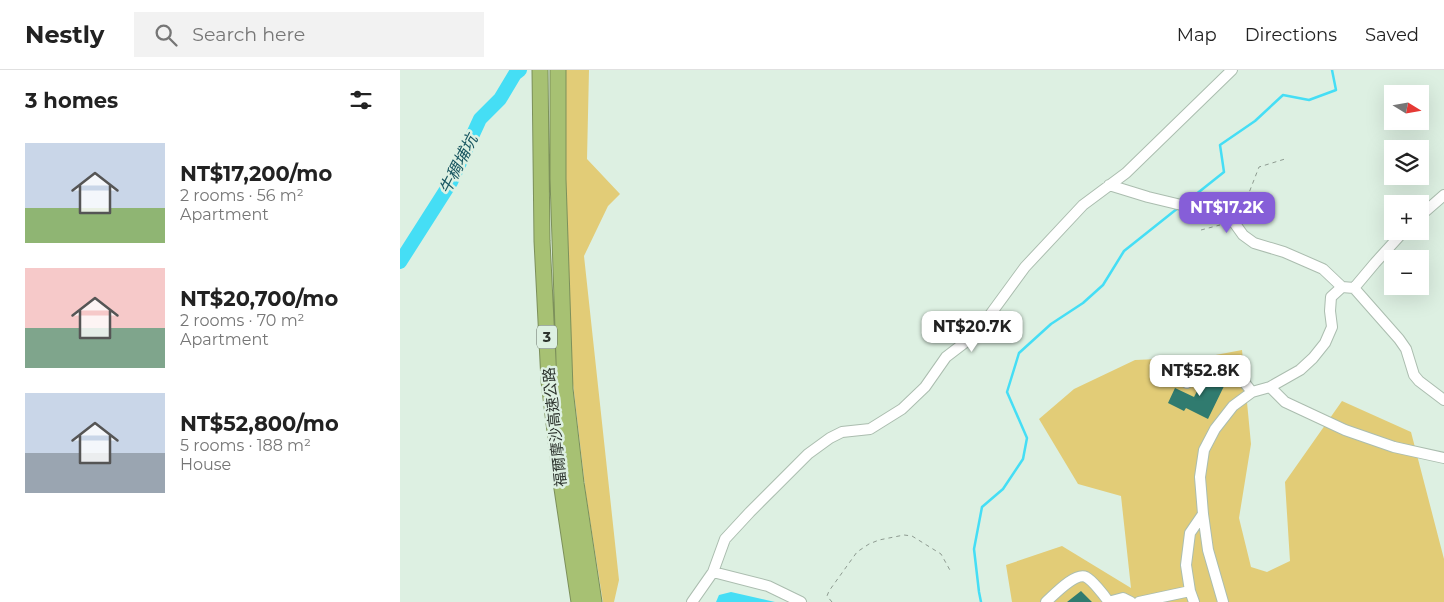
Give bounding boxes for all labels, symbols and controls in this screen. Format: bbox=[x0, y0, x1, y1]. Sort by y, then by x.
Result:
search box bbox=[134, 12, 484, 57]
text: Nestly bbox=[25, 20, 104, 49]
icon: search bbox=[152, 21, 180, 49]
text: Search here bbox=[192, 23, 305, 46]
text: Map bbox=[1177, 24, 1217, 46]
text: Directions bbox=[1245, 24, 1337, 46]
text: Saved bbox=[1365, 24, 1419, 46]
north arrow bbox=[1384, 85, 1429, 130]
map controls bbox=[1384, 85, 1429, 295]
icon: filters bbox=[347, 86, 375, 114]
text: 3 homes bbox=[25, 88, 118, 113]
water label: 牛稠埔坑 bbox=[435, 130, 482, 197]
button: layers bbox=[1384, 140, 1429, 185]
text: NT$17,200/mo bbox=[180, 161, 332, 186]
icon: home bbox=[65, 163, 125, 223]
text: 2 rooms · 56 m² bbox=[180, 186, 304, 205]
pin: NT$17.2K bbox=[1175, 191, 1279, 234]
button: + bbox=[1384, 195, 1429, 240]
text: NT$17.2K bbox=[1190, 198, 1264, 217]
text: Apartment bbox=[180, 205, 269, 224]
button: − bbox=[1384, 250, 1429, 295]
text: NT$20,700/mo bbox=[180, 286, 338, 311]
icon: home bbox=[65, 288, 125, 348]
pin: NT$20.7K bbox=[920, 310, 1024, 353]
text: 2 rooms · 70 m² bbox=[180, 311, 305, 330]
text: NT$20.7K bbox=[933, 317, 1011, 336]
road number: 3 bbox=[537, 326, 557, 348]
text: Apartment bbox=[180, 330, 269, 349]
pin: NT$52.8K bbox=[1148, 354, 1252, 397]
text: NT$52.8K bbox=[1161, 361, 1239, 380]
street label: 福爾摩沙高速公路 bbox=[539, 366, 570, 488]
text: NT$52,800/mo bbox=[180, 411, 339, 436]
icon: home bbox=[65, 413, 125, 473]
text: 5 rooms · 188 m² bbox=[180, 436, 311, 455]
text: House bbox=[180, 455, 231, 474]

